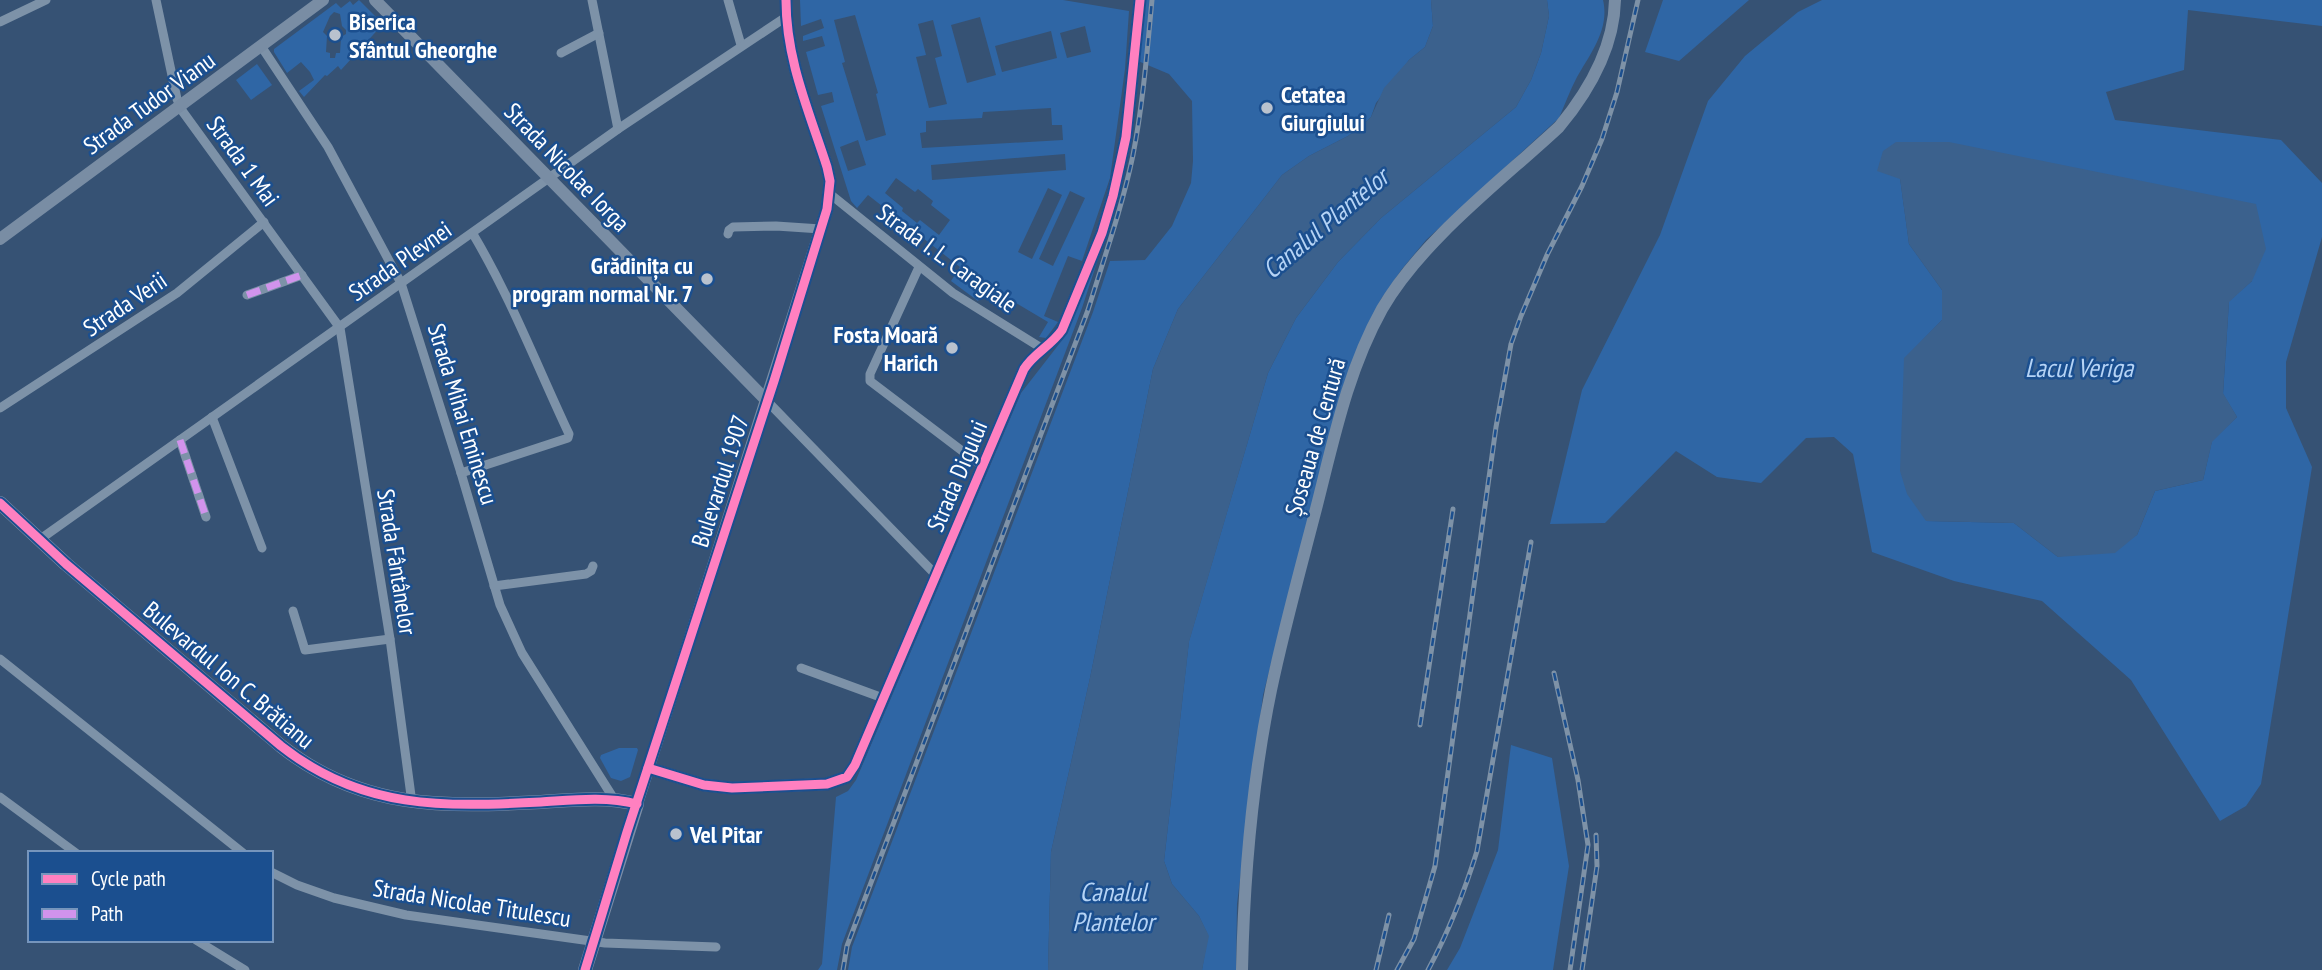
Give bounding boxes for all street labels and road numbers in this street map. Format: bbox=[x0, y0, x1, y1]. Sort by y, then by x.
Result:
street label: Strada Tudor Vianu bbox=[77, 45, 221, 161]
street label: Strada Nicolae Iorga bbox=[498, 96, 636, 238]
street label: Strada 1 Mai bbox=[200, 110, 286, 212]
street label: Strada I. L. Caragiale bbox=[871, 197, 1023, 319]
street label: Strada Plevnei bbox=[342, 214, 458, 308]
street label: Strada Verii bbox=[77, 265, 173, 343]
street label: Strada Mihai Eminescu bbox=[421, 320, 505, 508]
street label: Șoseaua de Centură bbox=[1278, 355, 1352, 519]
street label: Bulevardul 1907 bbox=[684, 411, 756, 551]
street label: Strada Digului bbox=[920, 416, 994, 536]
street label: Strada Fântânelor bbox=[370, 487, 424, 638]
street label: Bulevardul Ion C. Brătianu bbox=[137, 594, 321, 756]
street label: Strada Nicolae Titulescu bbox=[371, 872, 573, 934]

